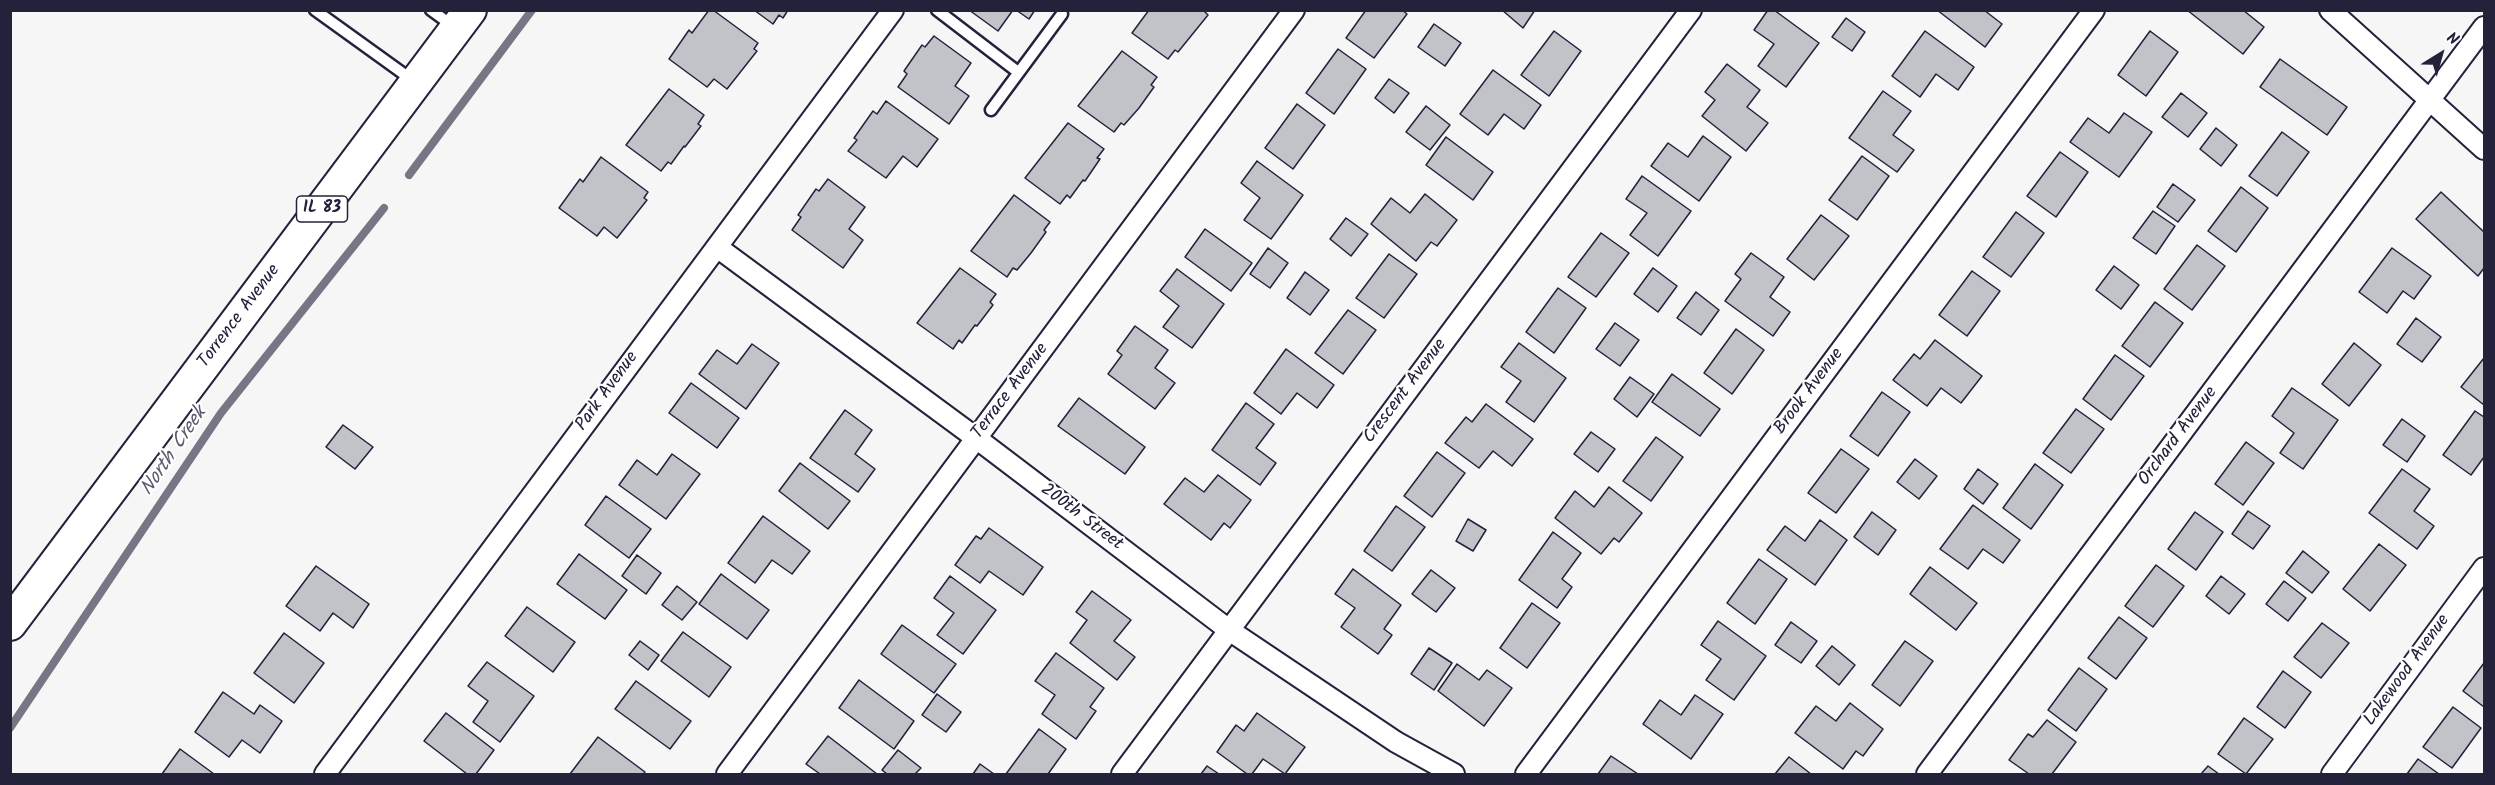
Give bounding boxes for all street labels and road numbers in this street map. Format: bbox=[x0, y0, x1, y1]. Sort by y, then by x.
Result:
road number: IL 83 bbox=[296, 196, 348, 222]
street label: Torrence Avenue bbox=[194, 261, 286, 373]
street label: Crescent Avenue bbox=[1360, 335, 1452, 449]
street label: Terrace Avenue bbox=[968, 340, 1054, 444]
street label: Brook Avenue bbox=[1771, 345, 1849, 439]
street label: Park Avenue bbox=[572, 348, 644, 436]
street label: Orchard Avenue bbox=[2135, 383, 2223, 491]
street label: 200th Street bbox=[1035, 480, 1127, 556]
street label: Lakewood Avenue bbox=[2360, 611, 2456, 731]

